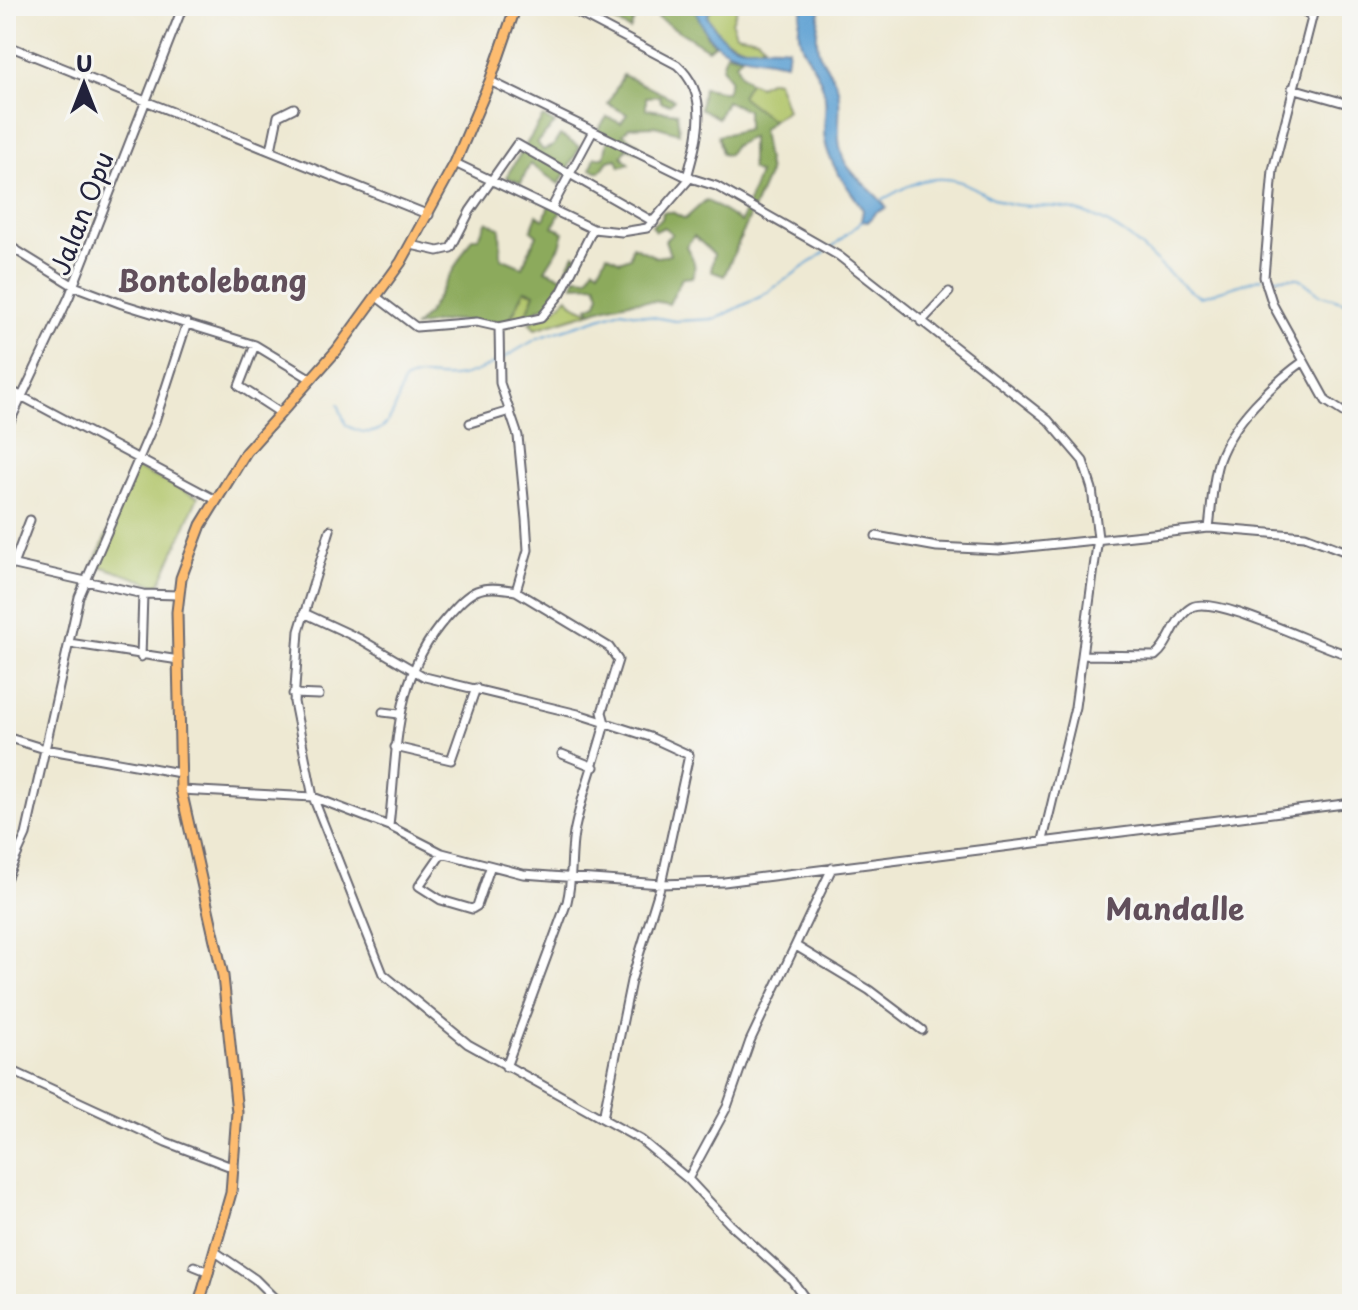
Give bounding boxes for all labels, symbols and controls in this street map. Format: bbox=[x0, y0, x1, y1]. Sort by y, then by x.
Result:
north arrow bbox=[44, 44, 124, 124]
text: U bbox=[76, 46, 92, 79]
street label: Jalan Opu bbox=[40, 145, 122, 281]
district label: Bontolebang bbox=[117, 257, 307, 302]
district label: Mandalle bbox=[1106, 885, 1244, 930]

